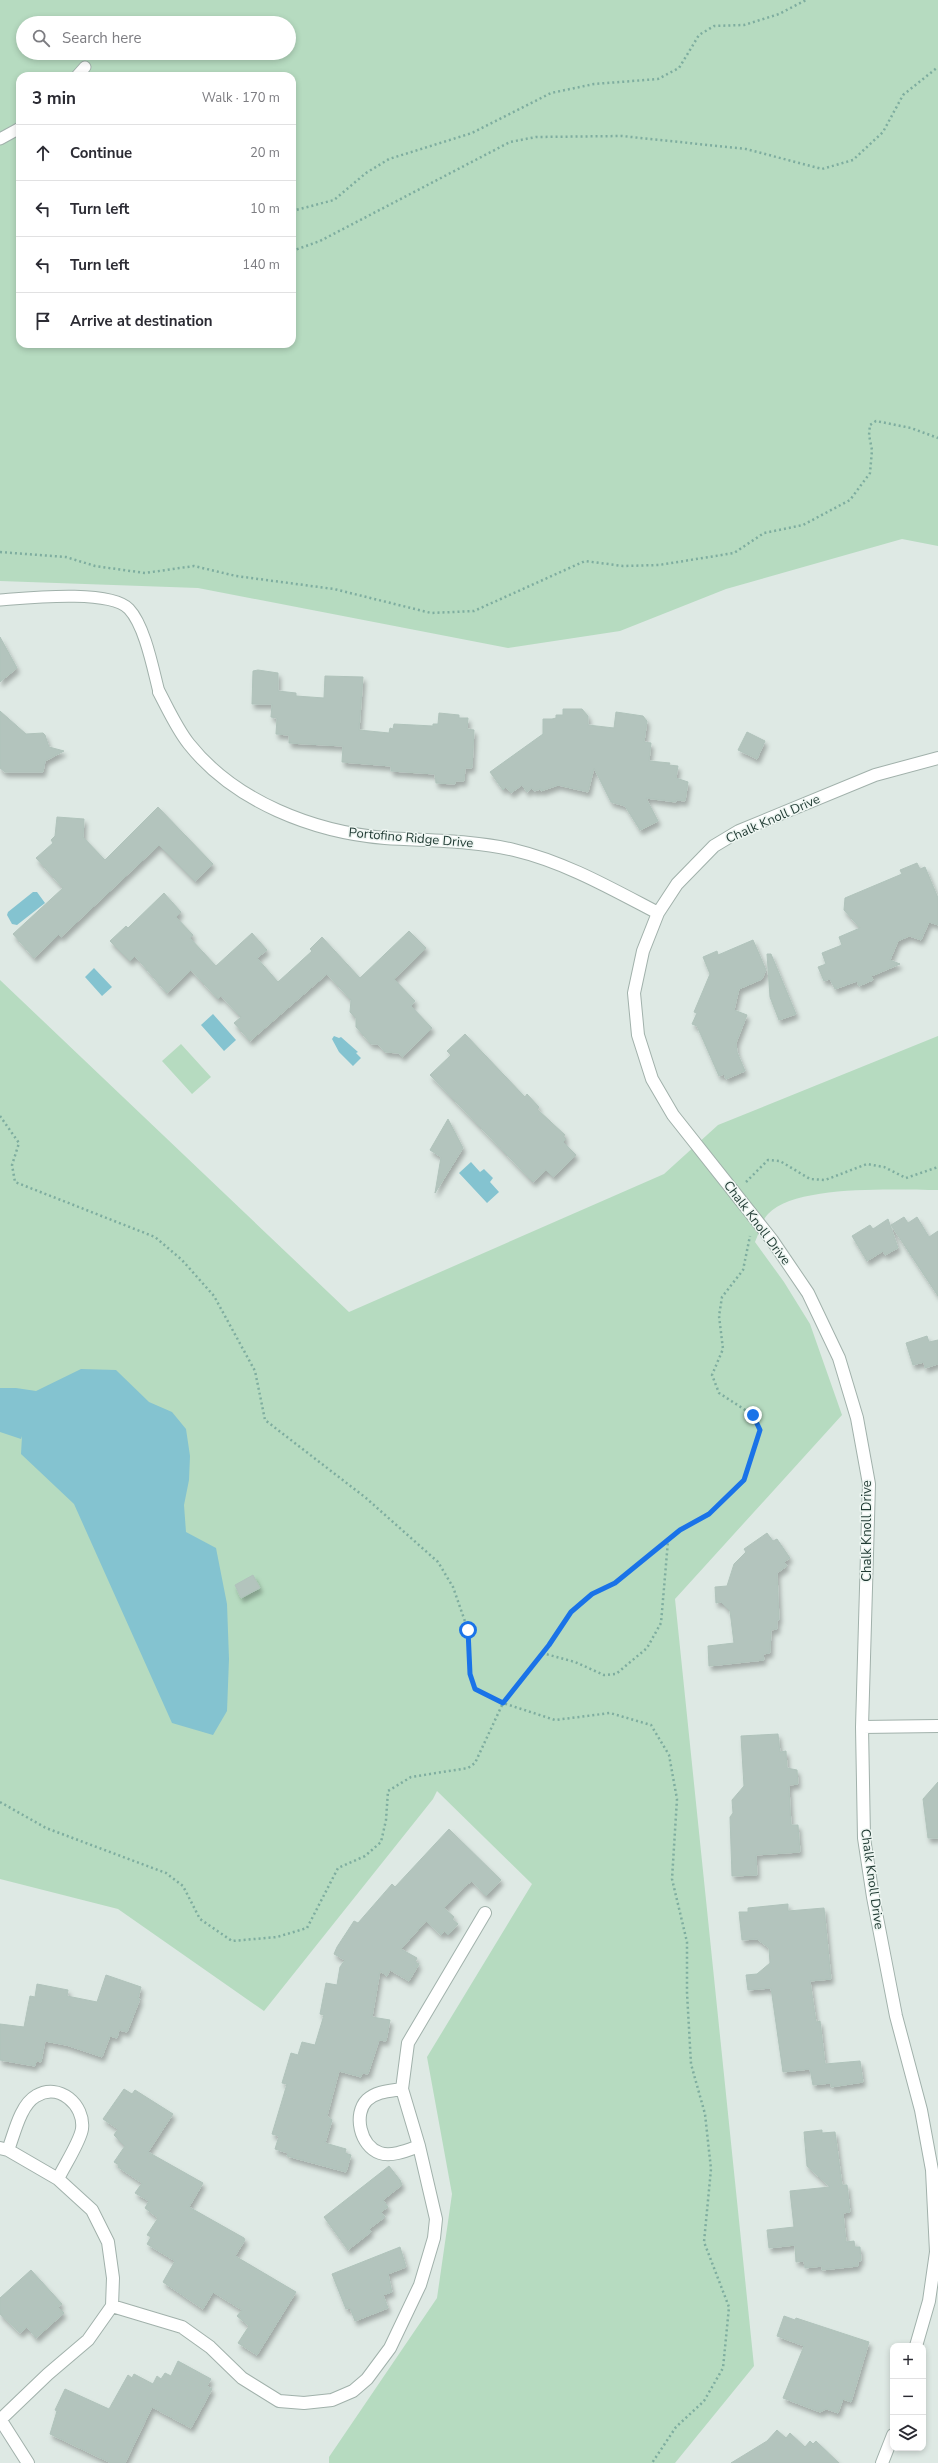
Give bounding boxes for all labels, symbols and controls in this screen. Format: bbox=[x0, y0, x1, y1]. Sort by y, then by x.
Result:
search box bbox=[16, 16, 296, 60]
icon: search bbox=[30, 27, 52, 49]
text: Search here bbox=[62, 28, 142, 48]
text: 3 min bbox=[32, 87, 76, 110]
text: Walk · 170 m bbox=[202, 89, 280, 107]
icon: ahead bbox=[32, 142, 54, 164]
text: Continue bbox=[70, 143, 132, 163]
text: 20 m bbox=[250, 144, 280, 162]
icon: left bbox=[32, 198, 54, 220]
text: Turn left bbox=[70, 199, 129, 219]
text: 10 m bbox=[250, 200, 280, 218]
icon: left bbox=[32, 254, 54, 276]
text: Turn left bbox=[70, 255, 129, 275]
text: 140 m bbox=[242, 256, 280, 274]
icon: arrive bbox=[32, 310, 54, 332]
text: Arrive at destination bbox=[70, 311, 213, 331]
street label: Chalk Knoll Drive bbox=[723, 790, 823, 848]
street label: Portofino Ridge Drive bbox=[348, 824, 474, 852]
street label: Chalk Knoll Drive bbox=[719, 1177, 795, 1269]
route end bbox=[744, 1406, 762, 1424]
street label: Chalk Knoll Drive bbox=[858, 1480, 876, 1582]
route start bbox=[459, 1621, 477, 1639]
street label: Chalk Knoll Drive bbox=[856, 1828, 888, 1930]
map controls bbox=[890, 2343, 926, 2451]
button: + bbox=[890, 2343, 926, 2379]
button: − bbox=[890, 2379, 926, 2415]
button: layers bbox=[890, 2415, 926, 2451]

